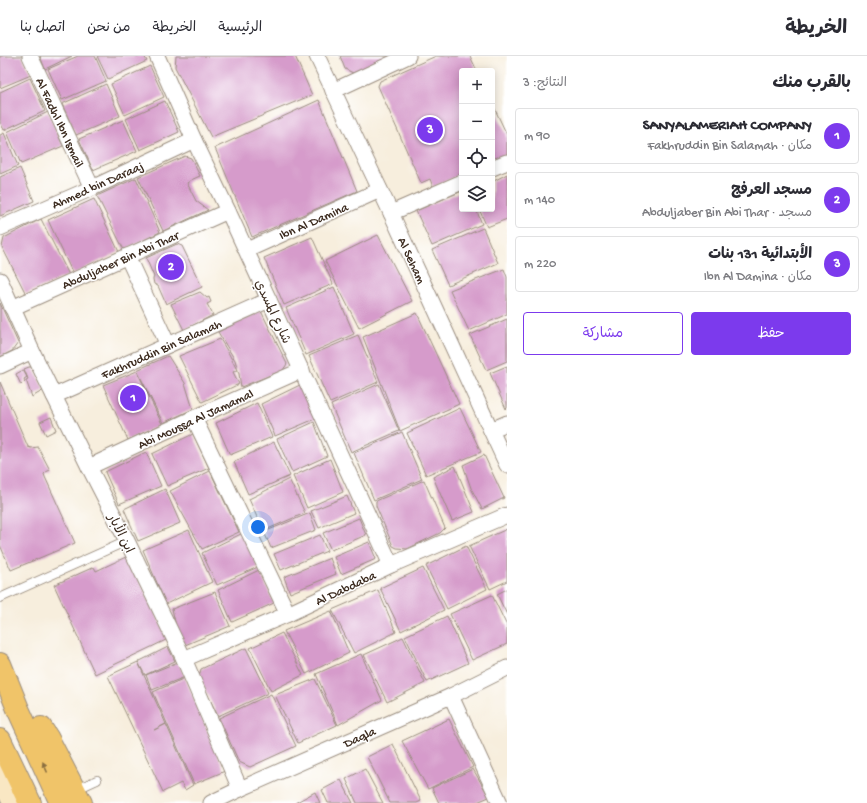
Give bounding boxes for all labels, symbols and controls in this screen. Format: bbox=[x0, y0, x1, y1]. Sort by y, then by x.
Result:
text: الخريطة bbox=[785, 18, 847, 41]
text: اتصل بنا bbox=[20, 20, 65, 37]
text: من نحن bbox=[87, 20, 131, 37]
text: الخريطة bbox=[153, 20, 196, 37]
text: الرئيسية bbox=[218, 20, 262, 37]
map controls bbox=[459, 68, 495, 212]
button: + bbox=[459, 68, 495, 104]
text: بالقرب منك bbox=[772, 74, 851, 94]
street label: Al Fadhl Ibn Ismail bbox=[31, 76, 86, 170]
text: النتائج: 3 bbox=[523, 76, 567, 91]
button: − bbox=[459, 104, 495, 140]
pin: 3 bbox=[417, 115, 443, 145]
text: SANYALAMERIAH COMPANY bbox=[643, 117, 812, 135]
text: 90 m bbox=[524, 129, 550, 144]
text: 1 bbox=[834, 129, 840, 144]
text: مكان · Fakhruddin Bin Salamah bbox=[647, 139, 812, 154]
button: locate bbox=[459, 140, 495, 176]
street label: Ahmed bin Daraaj bbox=[50, 159, 146, 213]
button: layers bbox=[459, 176, 495, 212]
text: مسجد العرفج bbox=[731, 182, 812, 200]
text: 140 m bbox=[524, 193, 555, 208]
text: 2 bbox=[834, 193, 840, 208]
street label: Ibn Al Damina bbox=[277, 200, 352, 244]
text: مسجد · Abduljaber Bin Abi Thar bbox=[642, 206, 812, 221]
street label: Abduljaber Bin Abi Thar bbox=[60, 228, 183, 294]
street label: Al Seham bbox=[393, 235, 428, 287]
text: الأبتدائية 131 بنات bbox=[708, 246, 812, 264]
pin: 2 bbox=[158, 252, 184, 282]
text: 220 m bbox=[524, 257, 556, 272]
text: 3 bbox=[834, 257, 840, 272]
text: مكان · Ibn Al Damina bbox=[704, 270, 812, 285]
street label: شارع المسدي bbox=[250, 278, 293, 346]
button: مشاركة bbox=[523, 312, 683, 355]
button: حفظ bbox=[691, 312, 851, 355]
street label: Fakhruddin Bin Salamah bbox=[99, 317, 225, 384]
pin: 1 bbox=[120, 383, 146, 413]
street label: Abi Moussa Al Jamamal bbox=[136, 387, 256, 454]
street label: ابن الأبار bbox=[103, 510, 139, 556]
your location bbox=[248, 517, 268, 537]
street label: Al Dabdaba bbox=[313, 568, 379, 610]
street label: Daqla bbox=[341, 724, 379, 752]
one-way arrow bbox=[42, 762, 48, 773]

